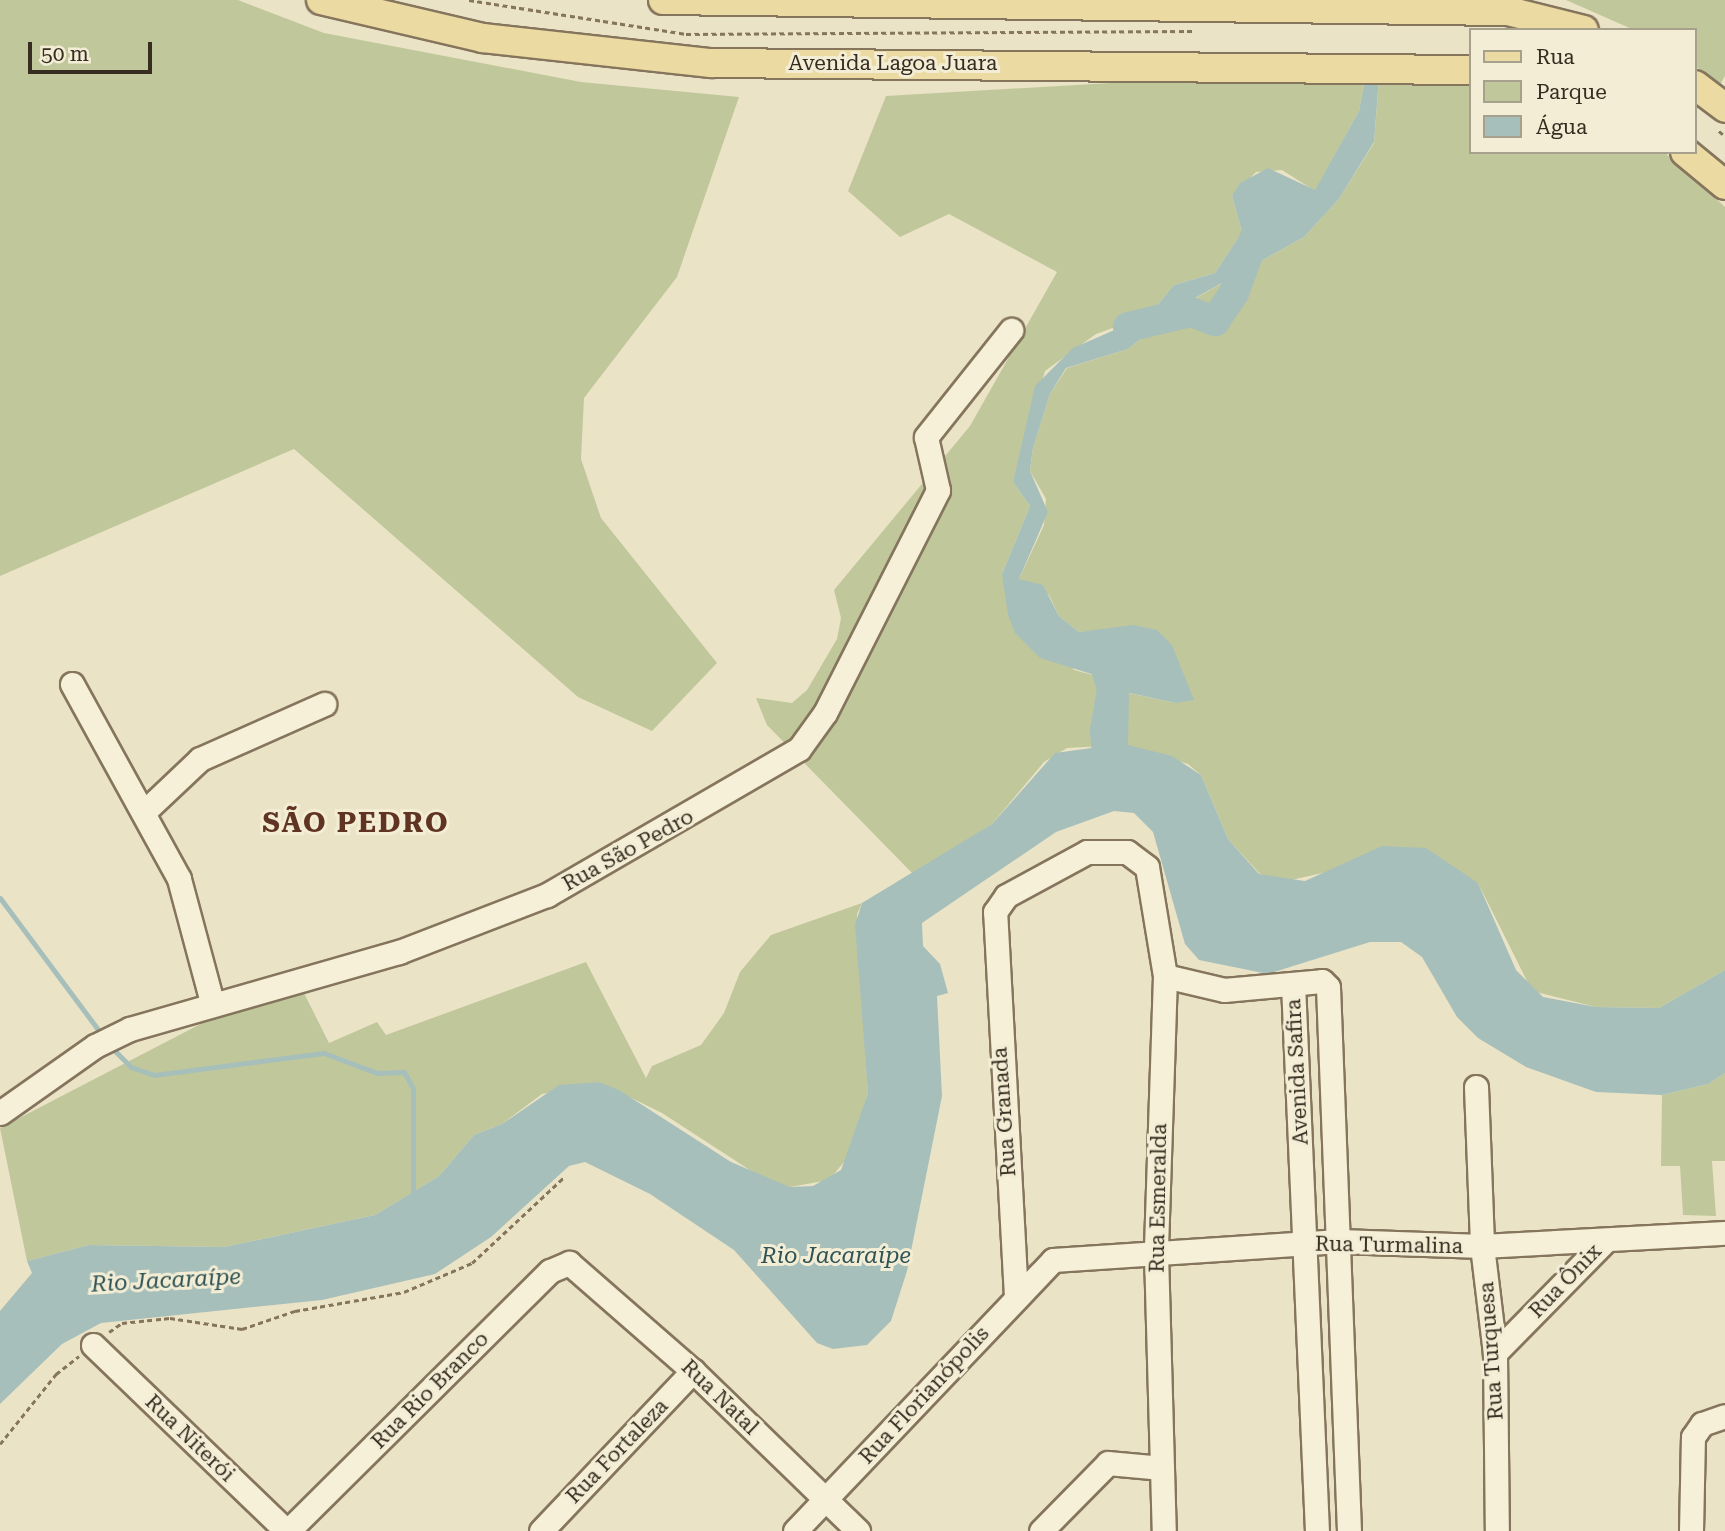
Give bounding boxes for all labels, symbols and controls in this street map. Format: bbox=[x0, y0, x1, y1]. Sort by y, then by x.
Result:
scale bar bbox=[32, 28, 156, 72]
legend bbox=[1470, 28, 1697, 154]
text: 50 m bbox=[41, 42, 89, 66]
text: Rua bbox=[1536, 45, 1575, 69]
street label: Avenida Lagoa Juara bbox=[789, 50, 997, 76]
text: Parque bbox=[1536, 80, 1607, 104]
text: Água bbox=[1536, 115, 1587, 139]
street label: Rua São Pedro bbox=[558, 804, 698, 896]
district label: SÃO PEDRO bbox=[263, 806, 449, 840]
street label: Avenida Safira bbox=[1281, 998, 1313, 1146]
street label: Rua Granada bbox=[987, 1046, 1021, 1178]
street label: Rua Esmeralda bbox=[1144, 1123, 1172, 1273]
street label: Rua Turmalina bbox=[1315, 1231, 1463, 1259]
street label: Rua Ônix bbox=[1524, 1239, 1606, 1323]
water label: Rio Jacaraípe bbox=[761, 1242, 911, 1270]
water label: Rio Jacaraípe bbox=[90, 1263, 242, 1299]
street label: Rua Turquesa bbox=[1474, 1281, 1508, 1421]
street label: Rua Florianópolis bbox=[854, 1321, 994, 1469]
street label: Rua Rio Branco bbox=[366, 1326, 494, 1454]
street label: Rua Natal bbox=[676, 1354, 764, 1440]
street label: Rua Niterói bbox=[140, 1389, 240, 1487]
street label: Rua Fortaleza bbox=[561, 1393, 673, 1509]

